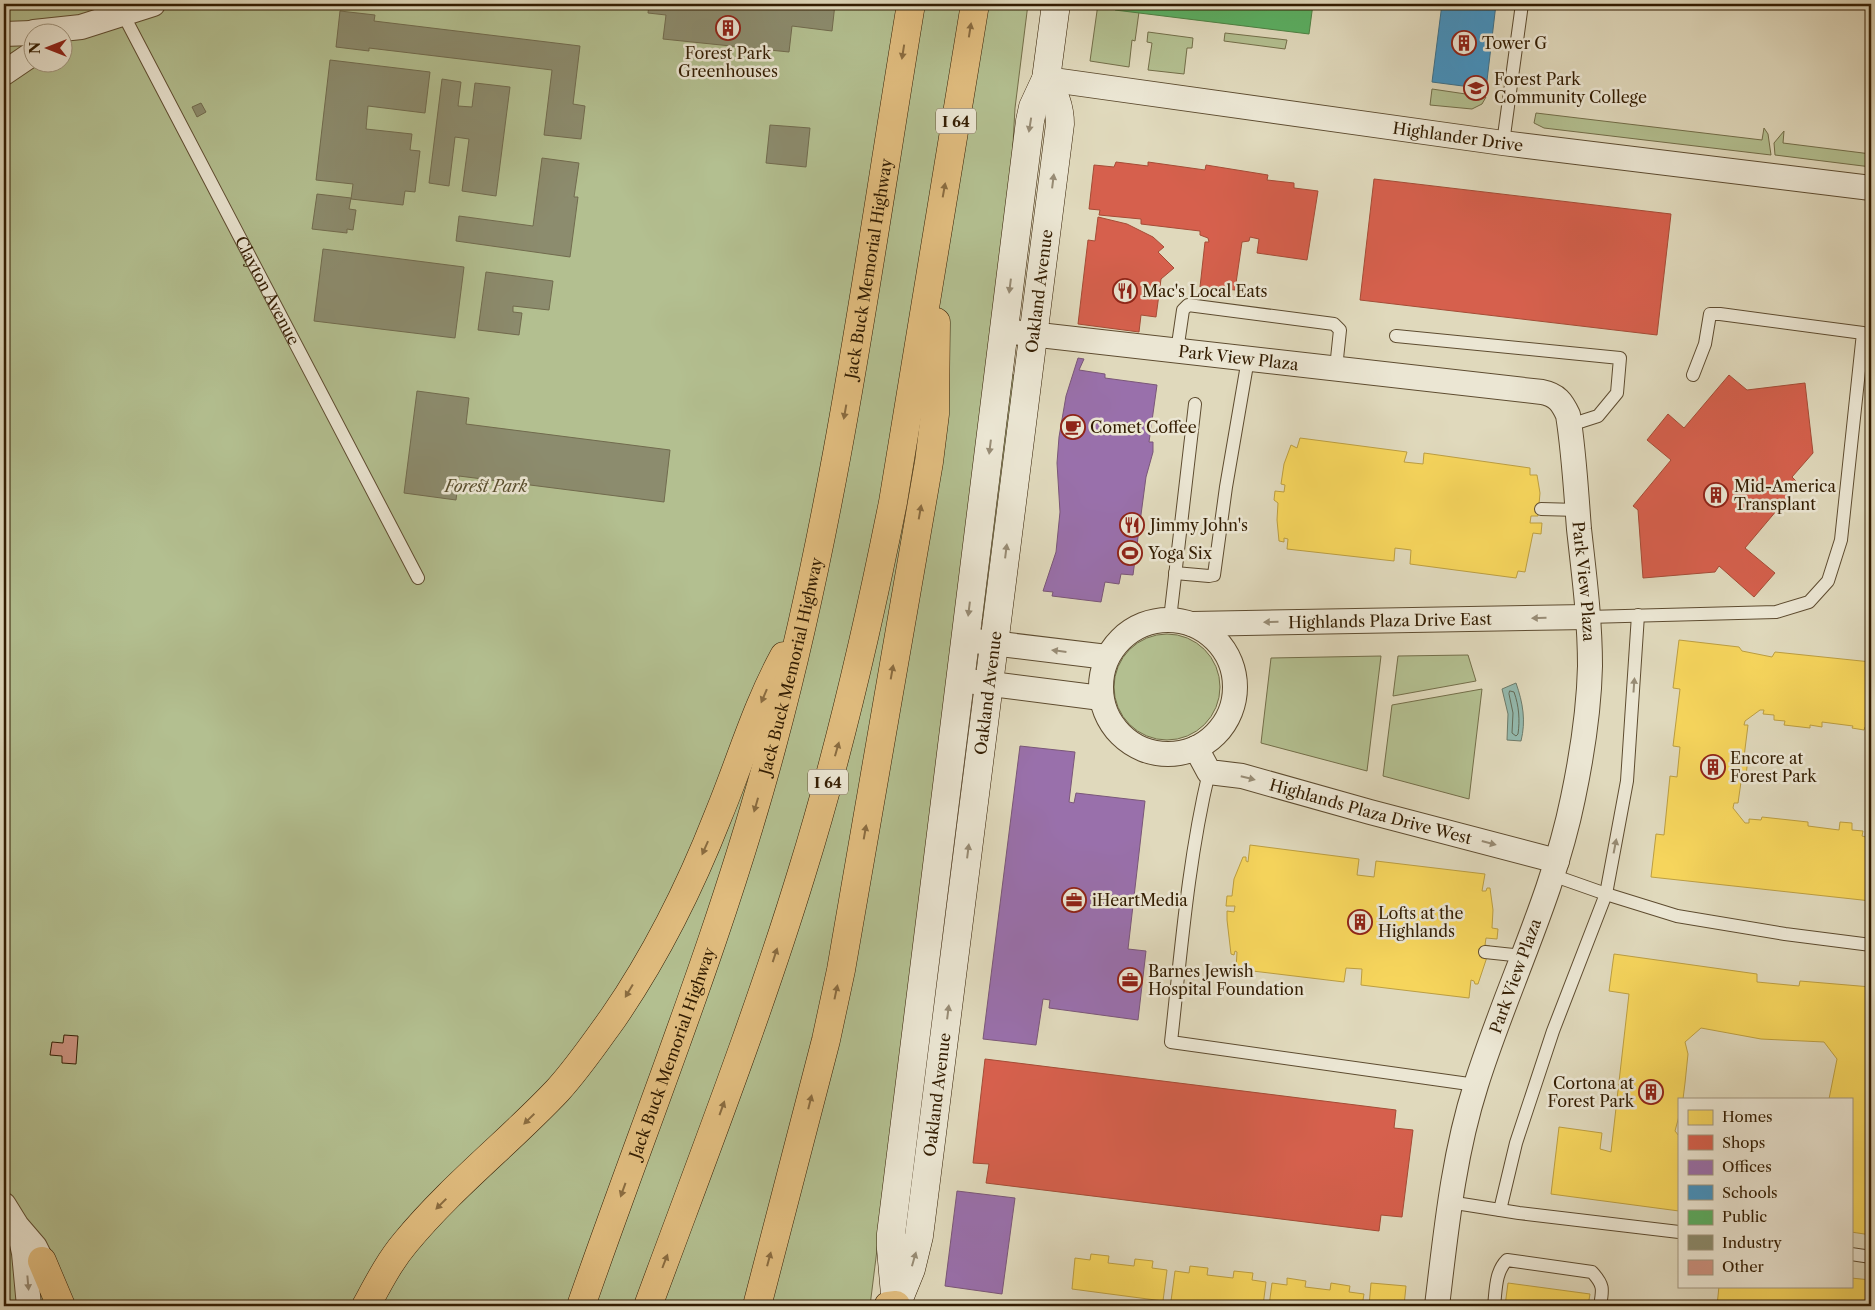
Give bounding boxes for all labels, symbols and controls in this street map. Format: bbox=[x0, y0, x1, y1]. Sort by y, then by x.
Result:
building icon: Forest Park Greenhouses bbox=[715, 15, 741, 41]
one-way arrow bbox=[967, 21, 975, 37]
north arrow bbox=[22, 22, 72, 72]
building icon: Tower G bbox=[1451, 30, 1477, 56]
place label: Tower G bbox=[1482, 33, 1547, 53]
text: N bbox=[26, 42, 44, 54]
place label: Forest Park Greenhouses bbox=[678, 43, 778, 81]
one-way arrow bbox=[899, 44, 907, 60]
place label: Forest Park Community College bbox=[1494, 69, 1647, 107]
school or university icon: Forest Park Community College bbox=[1463, 75, 1489, 101]
road number: I 64 bbox=[936, 108, 976, 134]
one-way arrow bbox=[1026, 117, 1034, 133]
street label: Highlander Drive bbox=[1392, 118, 1524, 155]
street label: Jack Buck Memorial Highway bbox=[840, 156, 896, 383]
one-way arrow bbox=[1049, 172, 1057, 188]
one-way arrow bbox=[940, 182, 948, 198]
street label: Oakland Avenue bbox=[1021, 228, 1057, 354]
street label: Clayton Avenue bbox=[231, 233, 304, 348]
one-way arrow bbox=[1006, 278, 1014, 294]
restaurant icon: Mac's Local Eats bbox=[1112, 278, 1138, 304]
place label: Mac's Local Eats bbox=[1142, 281, 1268, 301]
street label: Park View Plaza bbox=[1177, 341, 1300, 374]
one-way arrow bbox=[841, 404, 849, 420]
cafe icon: Comet Coffee bbox=[1060, 414, 1086, 440]
place label: Comet Coffee bbox=[1090, 417, 1197, 437]
one-way arrow bbox=[985, 440, 993, 456]
park label: Forest Park bbox=[443, 476, 528, 496]
place label: Mid-America Transplant bbox=[1734, 476, 1836, 514]
building icon: Mid-America Transplant bbox=[1703, 482, 1729, 508]
one-way arrow bbox=[917, 504, 925, 520]
restaurant icon: Jimmy John's bbox=[1119, 512, 1145, 538]
place label: Jimmy John's bbox=[1147, 515, 1248, 535]
street label: Park View Plaza bbox=[1568, 520, 1599, 642]
sports icon: Yoga Six bbox=[1117, 540, 1143, 566]
one-way arrow bbox=[1002, 542, 1010, 558]
place label: Yoga Six bbox=[1147, 543, 1213, 563]
street label: Jack Buck Memorial Highway bbox=[754, 554, 827, 780]
one-way arrow bbox=[965, 601, 973, 617]
street label: Highlands Plaza Drive East bbox=[1288, 609, 1492, 632]
one-way arrow bbox=[1530, 614, 1546, 622]
one-way arrow bbox=[1263, 618, 1279, 626]
street label: Oakland Avenue bbox=[970, 630, 1006, 756]
one-way arrow bbox=[1051, 647, 1067, 655]
one-way arrow bbox=[889, 664, 897, 680]
one-way arrow bbox=[1630, 677, 1638, 693]
one-way arrow bbox=[760, 689, 768, 703]
one-way arrow bbox=[834, 741, 842, 756]
place label: Encore at Forest Park bbox=[1730, 748, 1817, 786]
building icon: Encore at Forest Park bbox=[1700, 754, 1726, 780]
road number: I 64 bbox=[808, 770, 848, 794]
one-way arrow bbox=[1241, 774, 1256, 782]
street label: Highlands Plaza Drive West bbox=[1267, 774, 1474, 848]
one-way arrow bbox=[752, 797, 760, 813]
one-way arrow bbox=[862, 824, 870, 840]
one-way arrow bbox=[1612, 838, 1620, 854]
one-way arrow bbox=[1482, 839, 1497, 847]
one-way arrow bbox=[700, 841, 708, 855]
one-way arrow bbox=[964, 842, 972, 858]
office icon: iHeartMedia bbox=[1061, 887, 1087, 913]
place label: iHeartMedia bbox=[1092, 890, 1188, 910]
place label: Lofts at the Highlands bbox=[1378, 903, 1464, 941]
building icon: Lofts at the Highlands bbox=[1347, 909, 1373, 935]
street label: Park View Plaza bbox=[1485, 915, 1545, 1036]
street label: Jack Buck Memorial Highway bbox=[624, 944, 719, 1164]
one-way arrow bbox=[772, 947, 779, 962]
place label: Barnes Jewish Hospital Foundation bbox=[1148, 961, 1304, 999]
office icon: Barnes Jewish Hospital Foundation bbox=[1117, 967, 1143, 993]
one-way arrow bbox=[832, 984, 840, 1000]
one-way arrow bbox=[625, 985, 634, 998]
one-way arrow bbox=[944, 1004, 952, 1020]
street label: Oakland Avenue bbox=[919, 1032, 955, 1158]
place label: Cortona at Forest Park bbox=[1547, 1073, 1635, 1111]
building icon: Cortona at Forest Park bbox=[1638, 1079, 1664, 1105]
one-way arrow bbox=[806, 1094, 814, 1109]
legend bbox=[1678, 1098, 1852, 1288]
one-way arrow bbox=[718, 1100, 726, 1115]
text: Homes bbox=[1722, 1107, 1773, 1126]
one-way arrow bbox=[523, 1112, 535, 1124]
text: Shops bbox=[1722, 1133, 1765, 1152]
text: Offices bbox=[1722, 1157, 1772, 1176]
one-way arrow bbox=[619, 1183, 627, 1198]
text: Schools bbox=[1722, 1183, 1778, 1202]
one-way arrow bbox=[435, 1198, 447, 1210]
text: Public bbox=[1722, 1207, 1767, 1226]
text: Industry bbox=[1722, 1233, 1782, 1252]
one-way arrow bbox=[766, 1252, 774, 1267]
one-way arrow bbox=[910, 1252, 918, 1267]
one-way arrow bbox=[662, 1253, 669, 1268]
text: Other bbox=[1722, 1257, 1765, 1276]
one-way arrow bbox=[24, 1276, 32, 1292]

